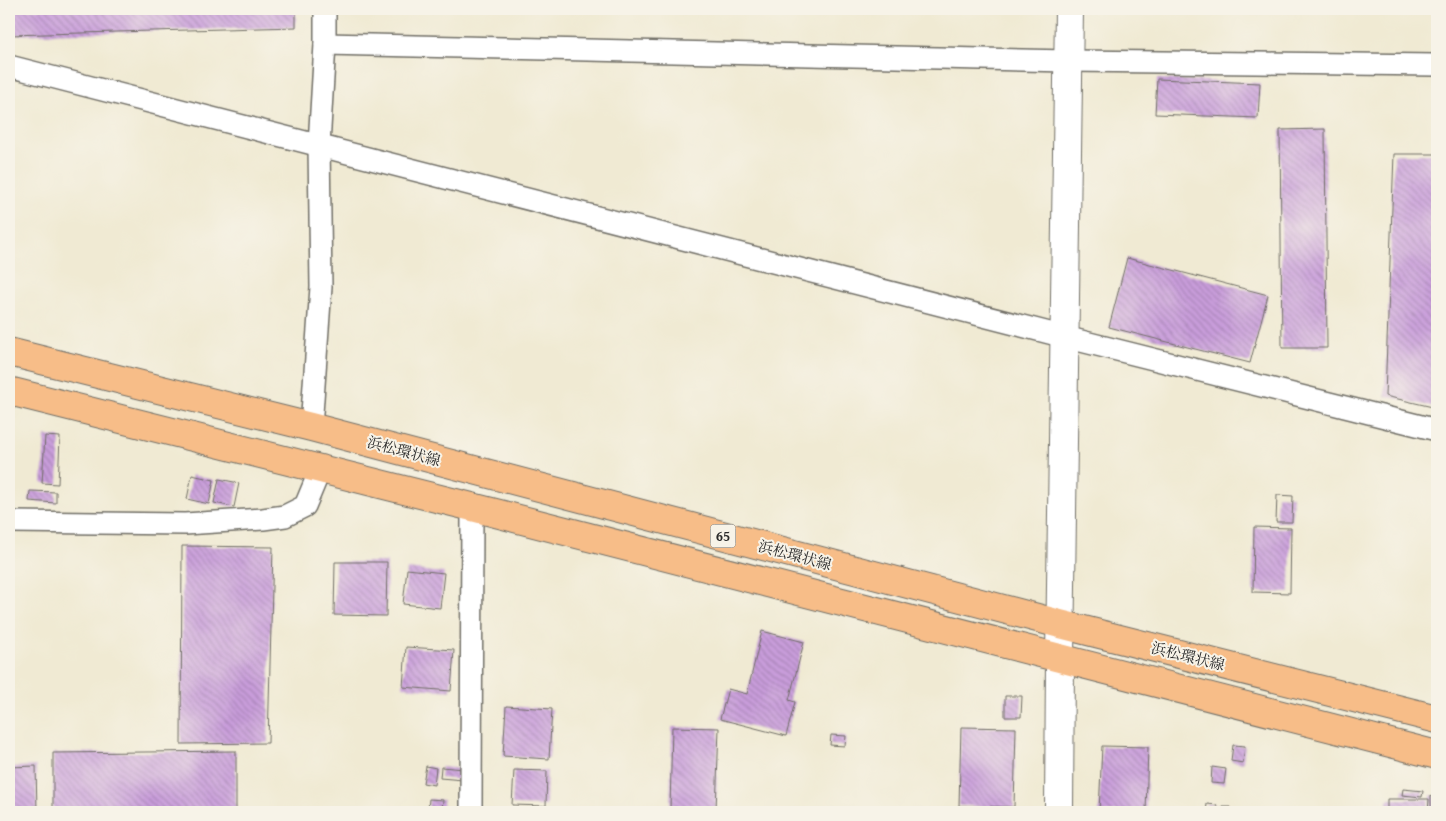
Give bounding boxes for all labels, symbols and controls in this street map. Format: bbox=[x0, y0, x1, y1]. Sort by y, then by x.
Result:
street label: 浜松環状線 bbox=[365, 431, 443, 471]
road number: 65 bbox=[710, 524, 736, 548]
street label: 浜松環状線 bbox=[756, 535, 834, 575]
street label: 浜松環状線 bbox=[1149, 637, 1227, 675]

